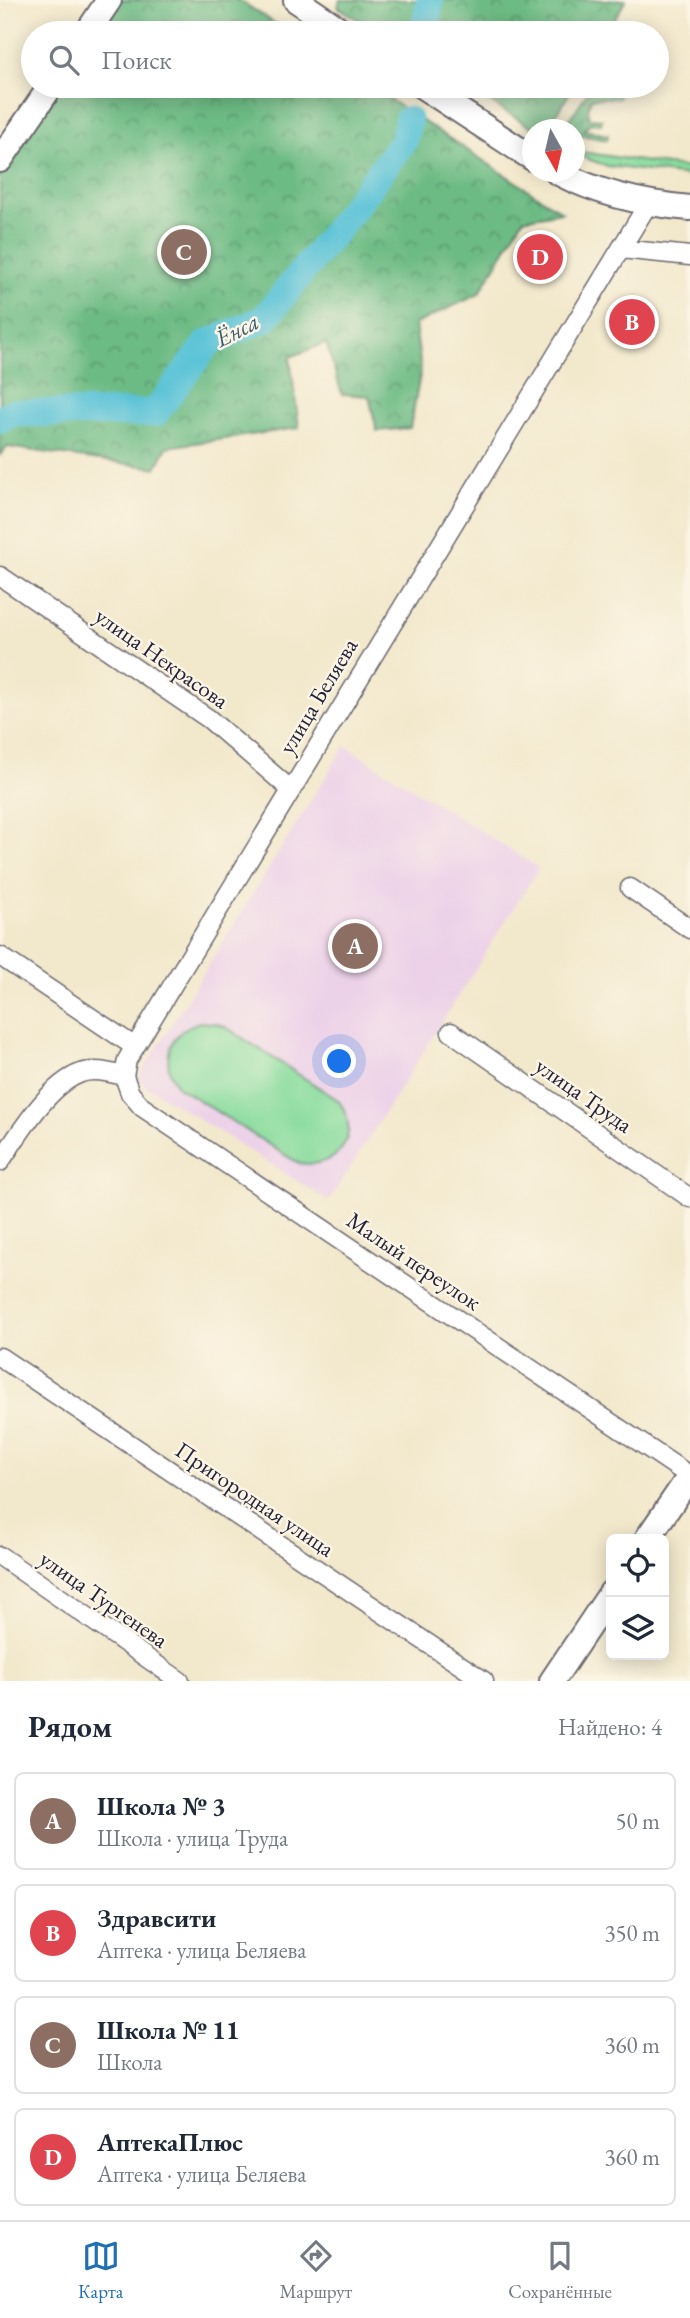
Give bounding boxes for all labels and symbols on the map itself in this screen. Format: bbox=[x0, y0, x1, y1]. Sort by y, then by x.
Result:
north arrow bbox=[522, 119, 585, 182]
pin: C bbox=[161, 226, 207, 278]
pin: D bbox=[517, 231, 563, 283]
pin: B bbox=[609, 296, 655, 348]
water label: Ёнса bbox=[209, 305, 264, 354]
street label: улица Некрасова bbox=[89, 601, 235, 716]
street label: улица Беляева bbox=[272, 632, 365, 759]
pin: A bbox=[332, 920, 378, 972]
your location bbox=[322, 1044, 356, 1078]
street label: улица Труда bbox=[530, 1051, 639, 1140]
street label: Малый переулок bbox=[341, 1205, 487, 1317]
street label: Пригородная улица bbox=[170, 1435, 341, 1564]
street label: улица Тургенева bbox=[34, 1544, 175, 1655]

